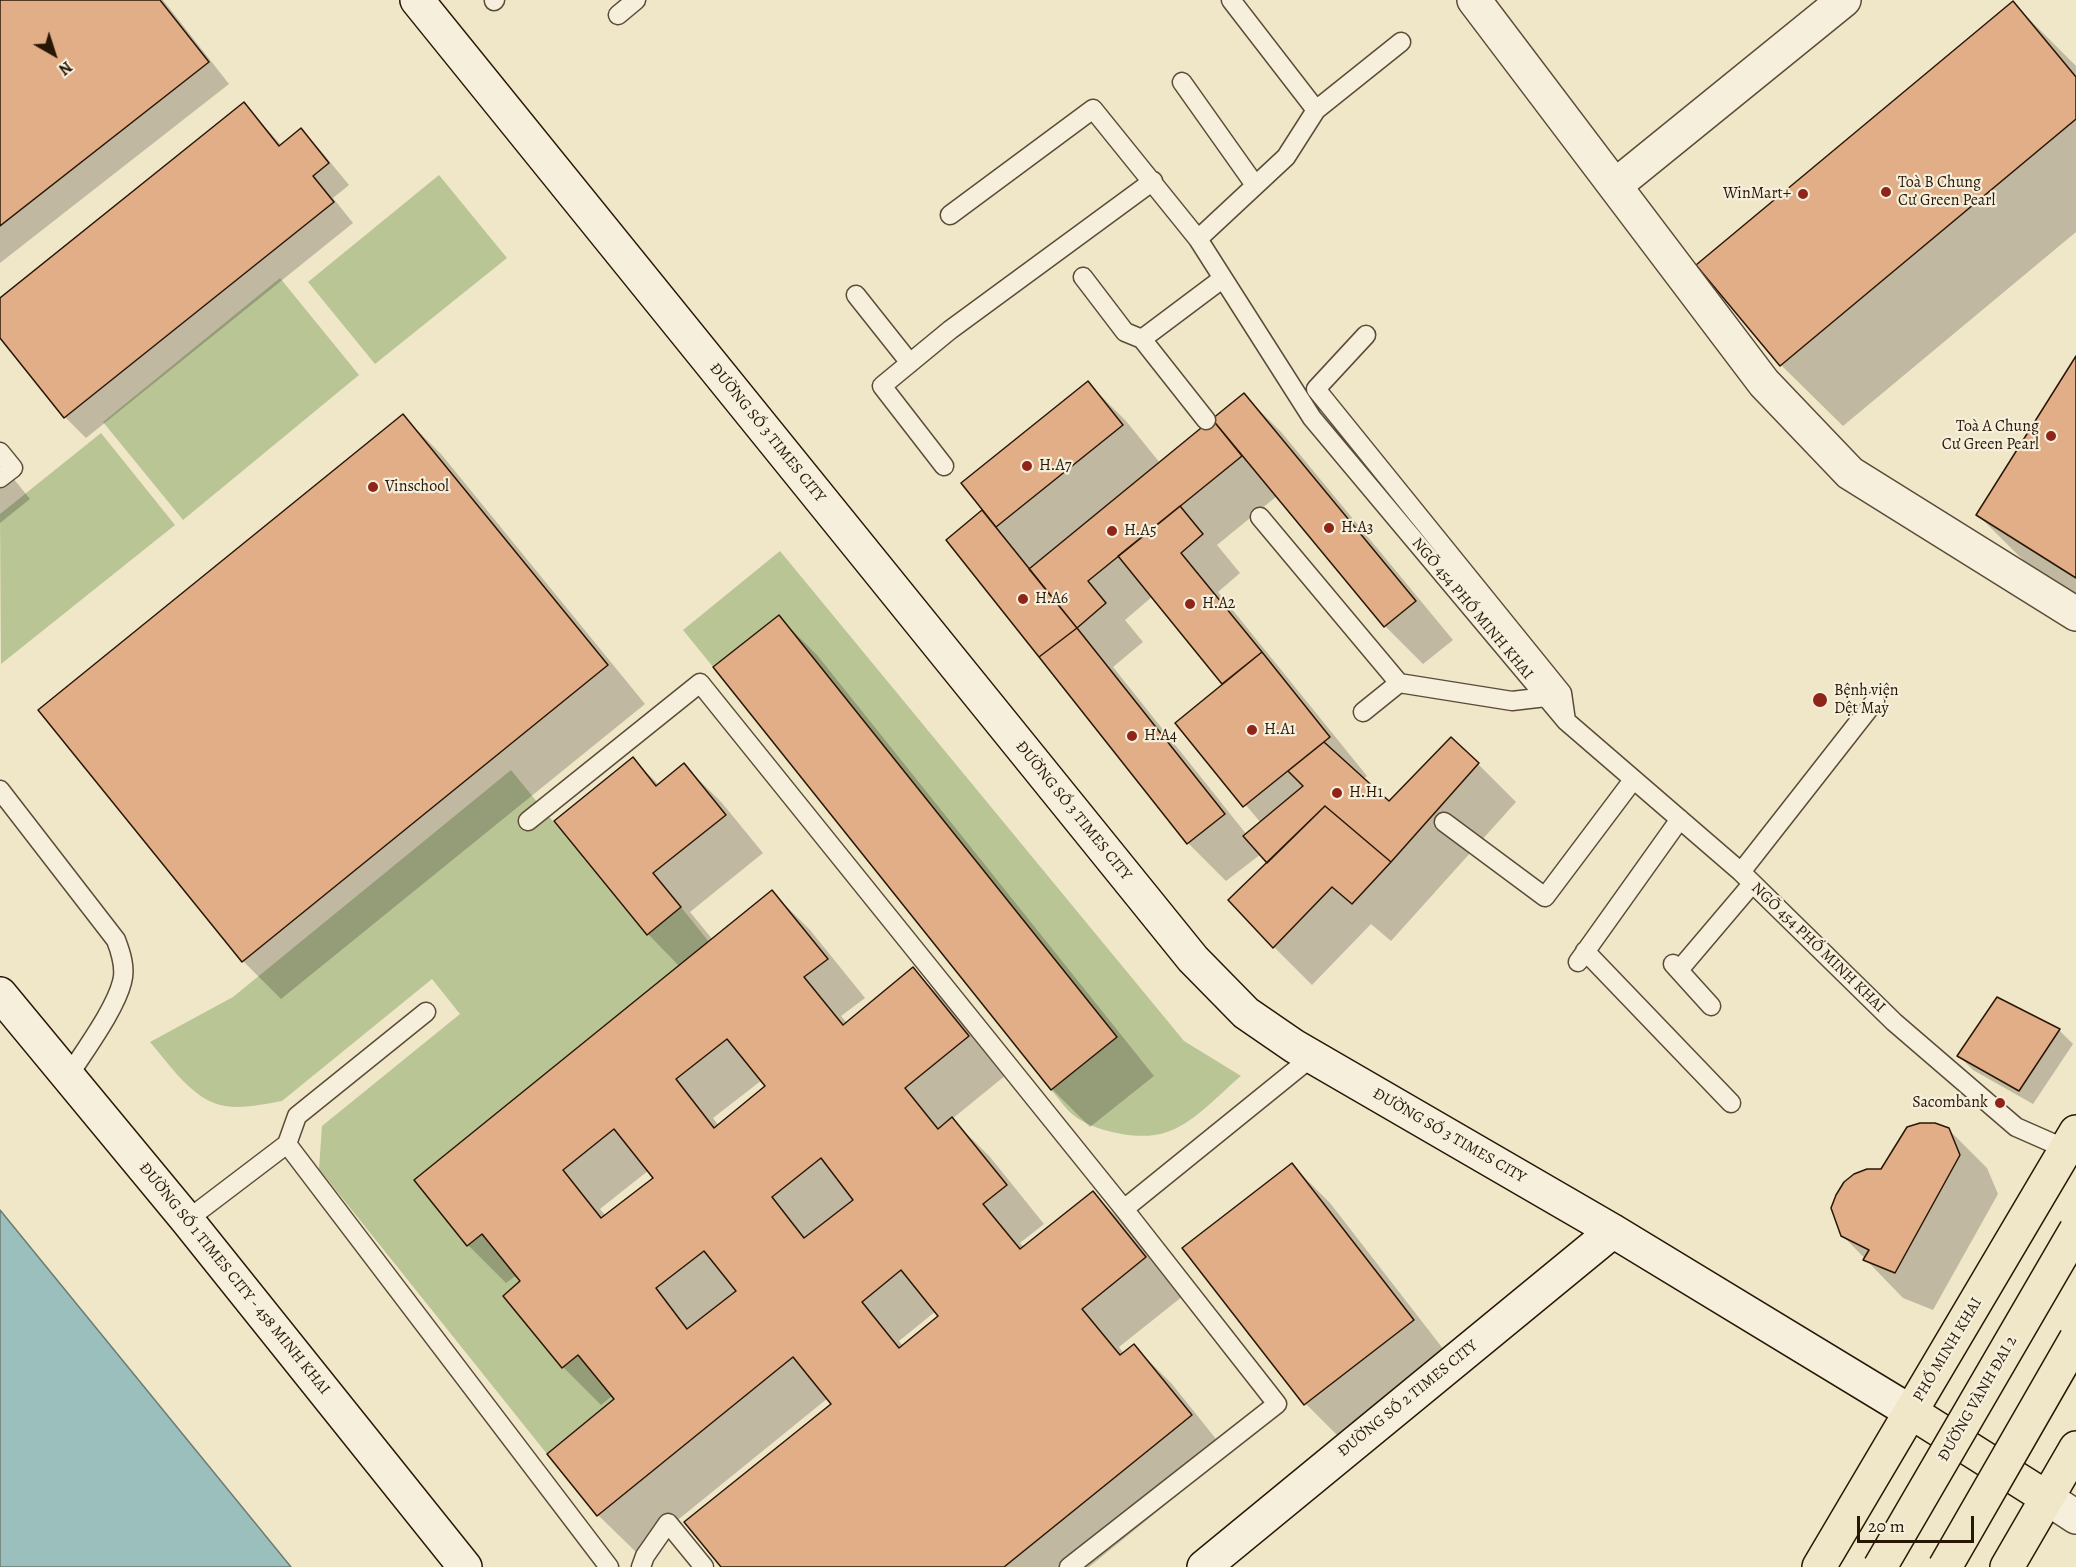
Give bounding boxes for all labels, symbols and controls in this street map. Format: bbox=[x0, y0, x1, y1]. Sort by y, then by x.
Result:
north arrow bbox=[24, 24, 84, 84]
text: N bbox=[54, 56, 77, 80]
place label: Toà B Chung Cư Green Pearl bbox=[1898, 173, 1995, 211]
place label: WinMart+ bbox=[1723, 184, 1791, 204]
marker: Toà B Chung Cư Green Pearl bbox=[1879, 185, 1893, 199]
marker: WinMart+ bbox=[1796, 187, 1810, 201]
street label: ĐƯỜNG SỐ 3 TIMES CITY bbox=[705, 360, 829, 506]
place label: Toà A Chung Cư Green Pearl bbox=[1942, 417, 2039, 455]
marker: Toà A Chung Cư Green Pearl bbox=[2044, 429, 2058, 443]
place label: H.A7 bbox=[1039, 456, 1072, 476]
marker: H.A7 bbox=[1020, 459, 1034, 473]
place label: Vinschool bbox=[385, 477, 449, 497]
marker: Vinschool bbox=[366, 480, 380, 494]
place label: H.A3 bbox=[1341, 518, 1373, 538]
place label: H.A5 bbox=[1124, 521, 1157, 541]
marker: H.A3 bbox=[1322, 521, 1336, 535]
marker: H.A5 bbox=[1105, 524, 1119, 538]
street label: NGÕ 454 PHỐ MINH KHAI bbox=[1407, 534, 1537, 684]
place label: H.A6 bbox=[1035, 589, 1068, 609]
marker: H.A6 bbox=[1016, 592, 1030, 606]
place label: H.A2 bbox=[1202, 594, 1235, 614]
marker: H.A2 bbox=[1183, 597, 1197, 611]
place label: Bệnh viện Dệt May bbox=[1834, 681, 1899, 719]
marker: Bệnh viện Dệt May bbox=[1811, 691, 1829, 709]
place label: H.A1 bbox=[1264, 720, 1295, 740]
marker: H.A1 bbox=[1245, 723, 1259, 737]
place label: H.A4 bbox=[1144, 726, 1177, 746]
marker: H.A4 bbox=[1125, 729, 1139, 743]
street label: ĐƯỜNG SỐ 3 TIMES CITY bbox=[1011, 738, 1135, 884]
place label: H.H1 bbox=[1349, 783, 1383, 803]
marker: H.H1 bbox=[1330, 786, 1344, 800]
street label: NGÕ 454 PHỐ MINH KHAI bbox=[1747, 879, 1889, 1017]
street label: ĐƯỜNG SỐ 3 TIMES CITY bbox=[1369, 1084, 1529, 1188]
place label: Sacombank bbox=[1912, 1093, 1988, 1113]
marker: Sacombank bbox=[1993, 1096, 2007, 1110]
street label: ĐƯỜNG SỐ 1 TIMES CITY - 458 MINH KHAI bbox=[134, 1159, 334, 1399]
street label: PHỐ MINH KHAI bbox=[1909, 1294, 1987, 1406]
street label: ĐƯỜNG VÀNH ĐAI 2 bbox=[1934, 1333, 2022, 1465]
street label: ĐƯỜNG SỐ 2 TIMES CITY bbox=[1334, 1337, 1482, 1461]
scale bar bbox=[1860, 1504, 1977, 1542]
text: 20 m bbox=[1868, 1514, 1905, 1538]

